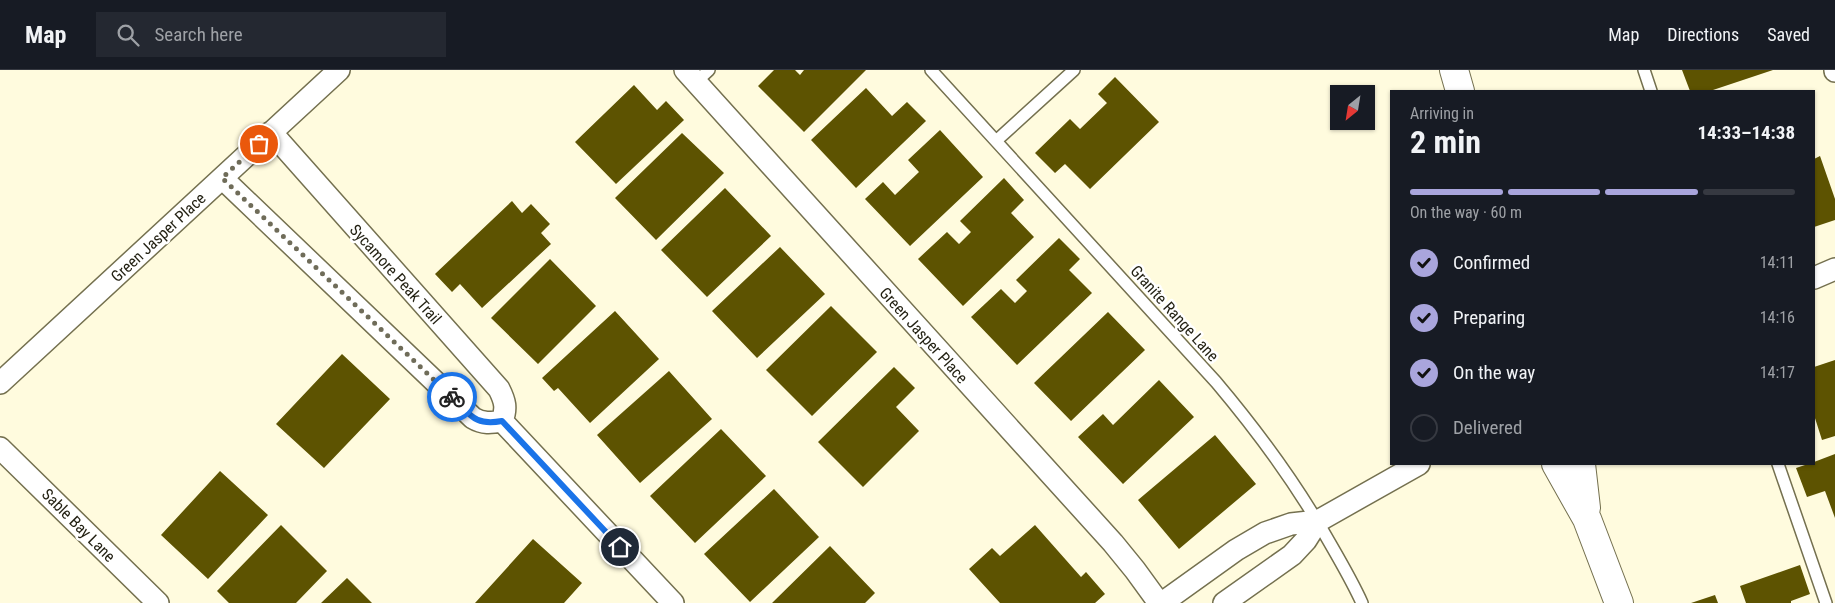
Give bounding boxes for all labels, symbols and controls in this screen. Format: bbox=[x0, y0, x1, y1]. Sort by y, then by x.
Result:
search box bbox=[96, 12, 446, 57]
text: Map bbox=[25, 21, 66, 49]
icon: search bbox=[114, 21, 142, 49]
text: Search here bbox=[154, 23, 243, 46]
text: Map bbox=[1608, 24, 1639, 45]
text: Directions bbox=[1667, 24, 1739, 45]
text: Saved bbox=[1767, 24, 1810, 45]
north arrow bbox=[1330, 85, 1375, 130]
map controls bbox=[1330, 85, 1375, 130]
text: Arriving in bbox=[1410, 104, 1474, 123]
text: 14:33–14:38 bbox=[1697, 121, 1795, 144]
pin bbox=[238, 123, 280, 165]
text: 2 min bbox=[1410, 123, 1481, 161]
icon: bag bbox=[245, 130, 273, 158]
street label: Green Jasper Place bbox=[107, 189, 210, 286]
text: On the way · 60 m bbox=[1410, 203, 1522, 222]
street label: Sycamore Peak Trail bbox=[346, 221, 445, 328]
icon: check bbox=[1410, 249, 1438, 277]
text: Confirmed bbox=[1453, 251, 1530, 274]
text: 14:11 bbox=[1760, 253, 1795, 272]
street label: Granite Range Lane bbox=[1127, 261, 1223, 365]
street label: Green Jasper Place bbox=[876, 284, 972, 387]
icon: check bbox=[1410, 304, 1438, 332]
text: Preparing bbox=[1453, 306, 1525, 329]
text: 14:16 bbox=[1760, 308, 1795, 327]
icon: check bbox=[1410, 359, 1438, 387]
text: On the way bbox=[1453, 361, 1535, 384]
text: 14:17 bbox=[1760, 363, 1795, 382]
courier bbox=[427, 372, 477, 422]
icon: bike bbox=[438, 383, 466, 411]
text: Delivered bbox=[1453, 416, 1522, 439]
street label: Sable Bay Lane bbox=[38, 485, 119, 566]
pin bbox=[599, 526, 641, 568]
icon: home bbox=[606, 533, 634, 561]

